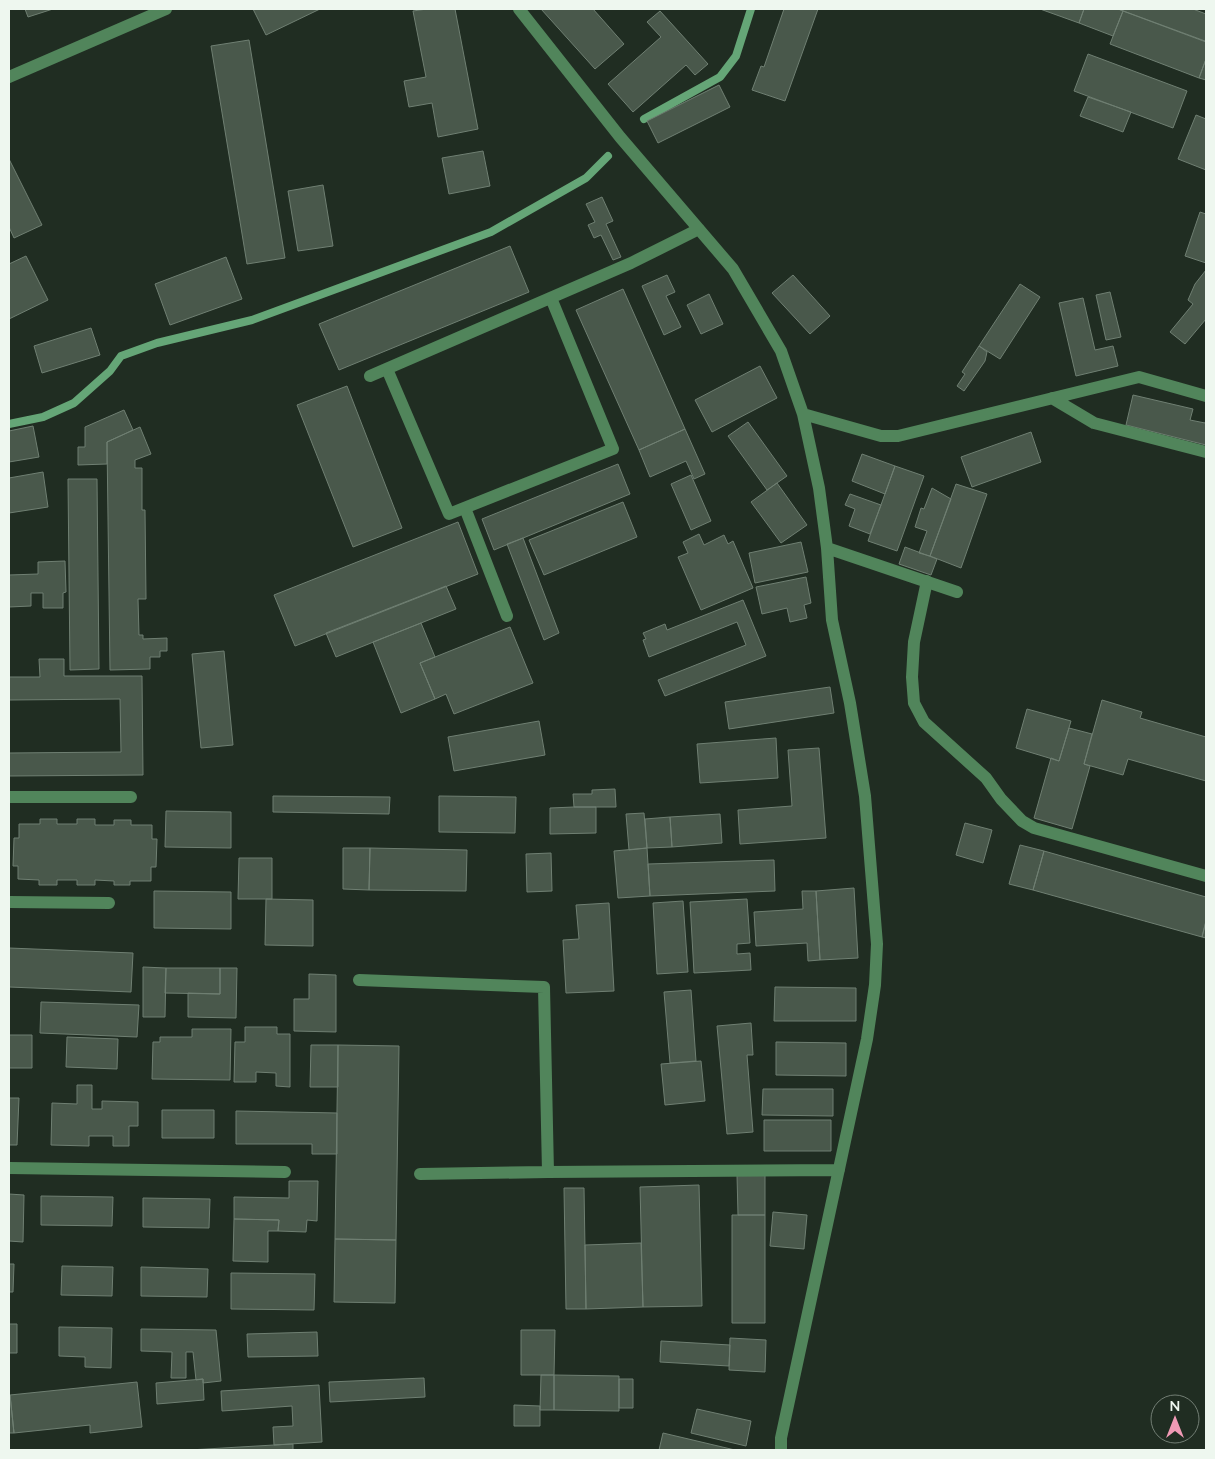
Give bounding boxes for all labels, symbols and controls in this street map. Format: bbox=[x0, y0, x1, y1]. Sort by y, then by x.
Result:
north arrow bbox=[1150, 1394, 1200, 1444]
text: N bbox=[1170, 1397, 1180, 1414]

